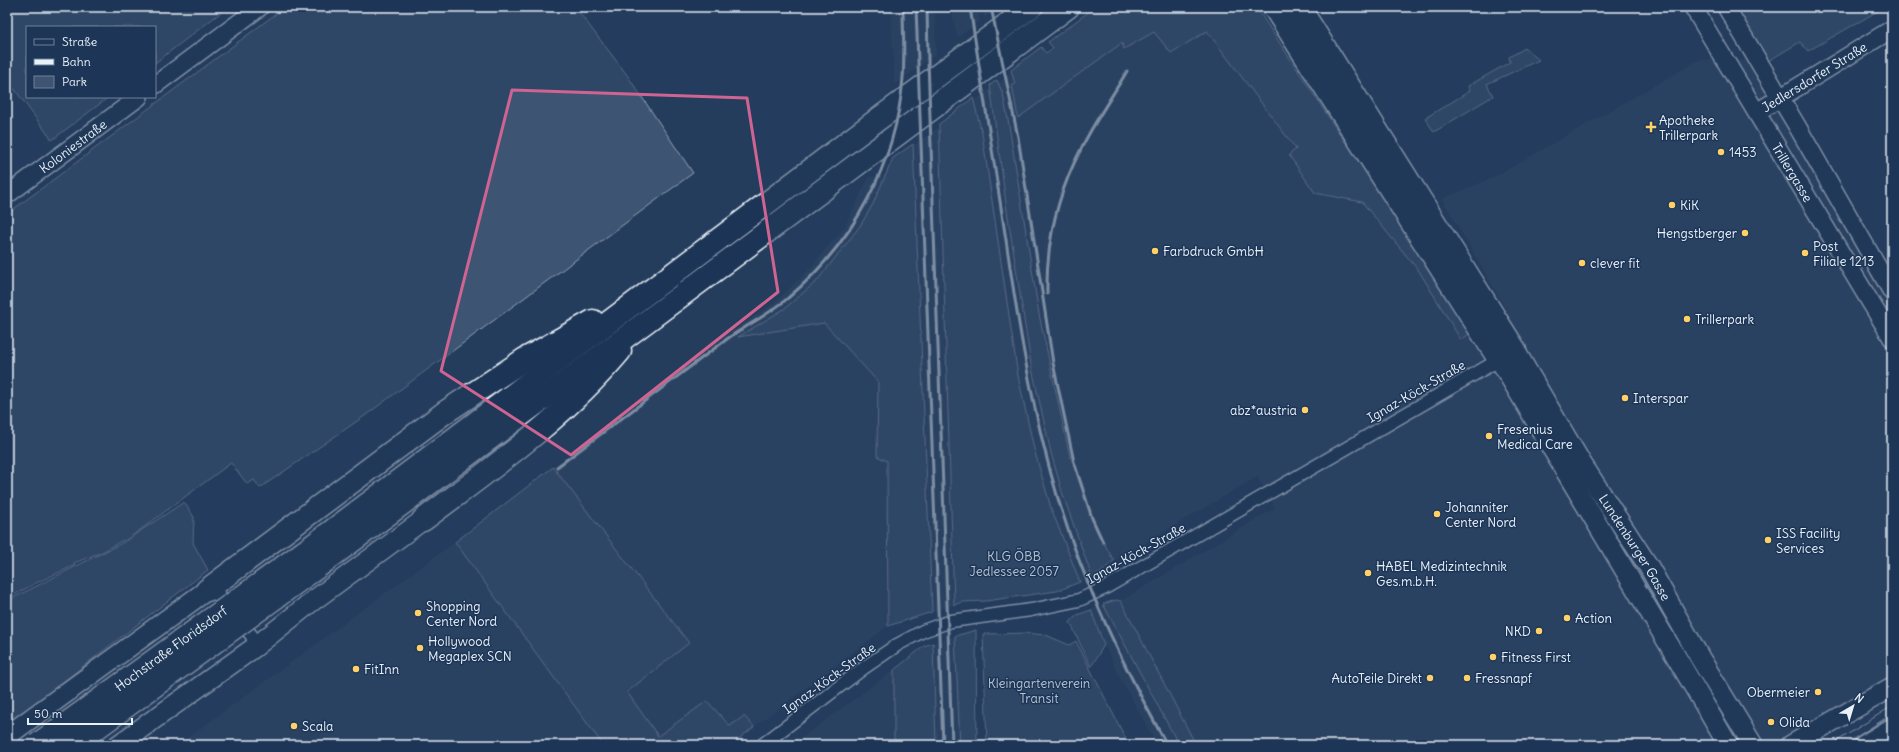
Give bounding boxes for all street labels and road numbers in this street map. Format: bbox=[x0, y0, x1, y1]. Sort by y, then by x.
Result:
street label: Jedlersdorfer Straße bbox=[1759, 39, 1870, 116]
street label: Koloniestraße bbox=[36, 116, 110, 177]
street label: Trillergasse bbox=[1768, 140, 1816, 205]
street label: Ignaz-Köck-Straße bbox=[1364, 356, 1468, 426]
street label: Lundenburger Gasse bbox=[1595, 491, 1674, 604]
street label: Ignaz-Köck-Straße bbox=[1084, 519, 1189, 588]
street label: Hochstraße Floridsdorf bbox=[111, 602, 231, 695]
street label: Ignaz-Köck-Straße bbox=[780, 639, 879, 718]

